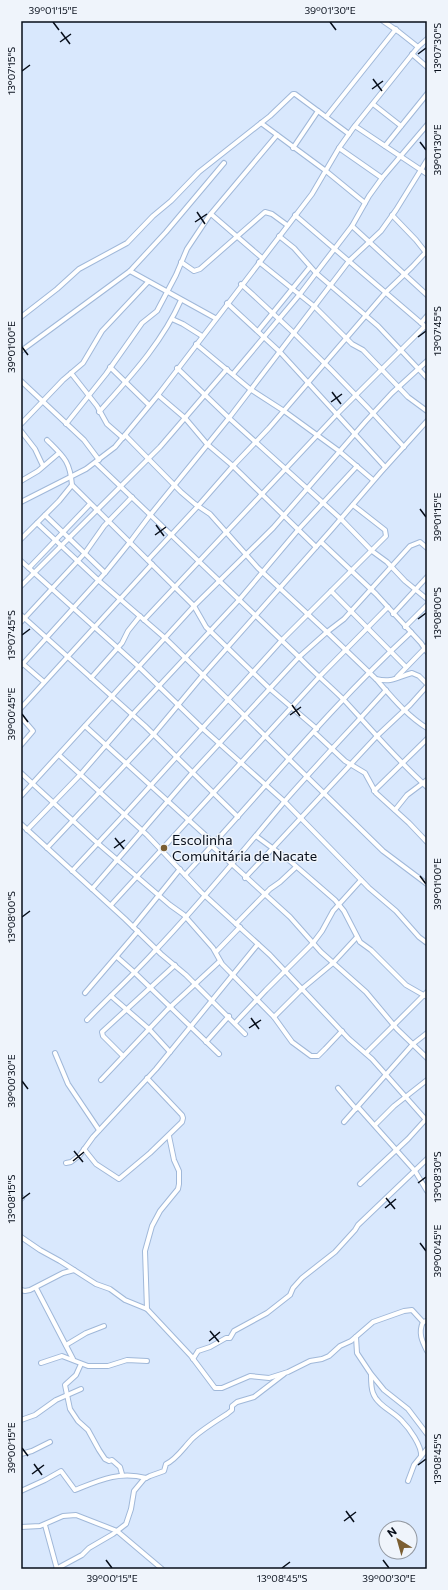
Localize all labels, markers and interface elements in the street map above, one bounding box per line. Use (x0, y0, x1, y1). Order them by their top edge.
text: 39°01'15"E (29, 4, 78, 16)
text: 39°01'30"E (304, 4, 356, 16)
text: 13°07'30"S (431, 23, 443, 73)
text: 13°07'15"S (5, 47, 17, 95)
text: 39°01'30"E (431, 124, 443, 176)
text: 13°07'45"S (431, 306, 443, 356)
text: 39°01'00"E (5, 321, 17, 373)
text: 39°01'15"E (431, 492, 443, 541)
text: 13°08'00"S (431, 587, 443, 639)
text: 13°07'45"S (5, 610, 17, 660)
text: 39°00'45"E (5, 687, 17, 740)
place label: Escolinha Comunitária de Nacate (172, 831, 317, 864)
marker: Escolinha Comunitária de Nacate (159, 843, 169, 853)
text: 39°01'00"E (431, 858, 443, 910)
text: 13°08'00"S (5, 891, 17, 943)
text: 39°00'30"E (5, 1054, 17, 1108)
text: 13°08'30"S (431, 1151, 443, 1203)
text: 13°08'15"S (5, 1174, 17, 1223)
text: 39°00'45"E (431, 1224, 443, 1277)
text: 39°00'15"E (5, 1422, 17, 1474)
text: 13°08'45"S (431, 1434, 443, 1484)
north arrow (378, 1520, 418, 1560)
text: N (384, 1524, 399, 1539)
text: 39°00'15"E (86, 1572, 138, 1584)
text: 13°08'45"S (257, 1572, 307, 1584)
text: 39°00'30"E (362, 1572, 416, 1584)

